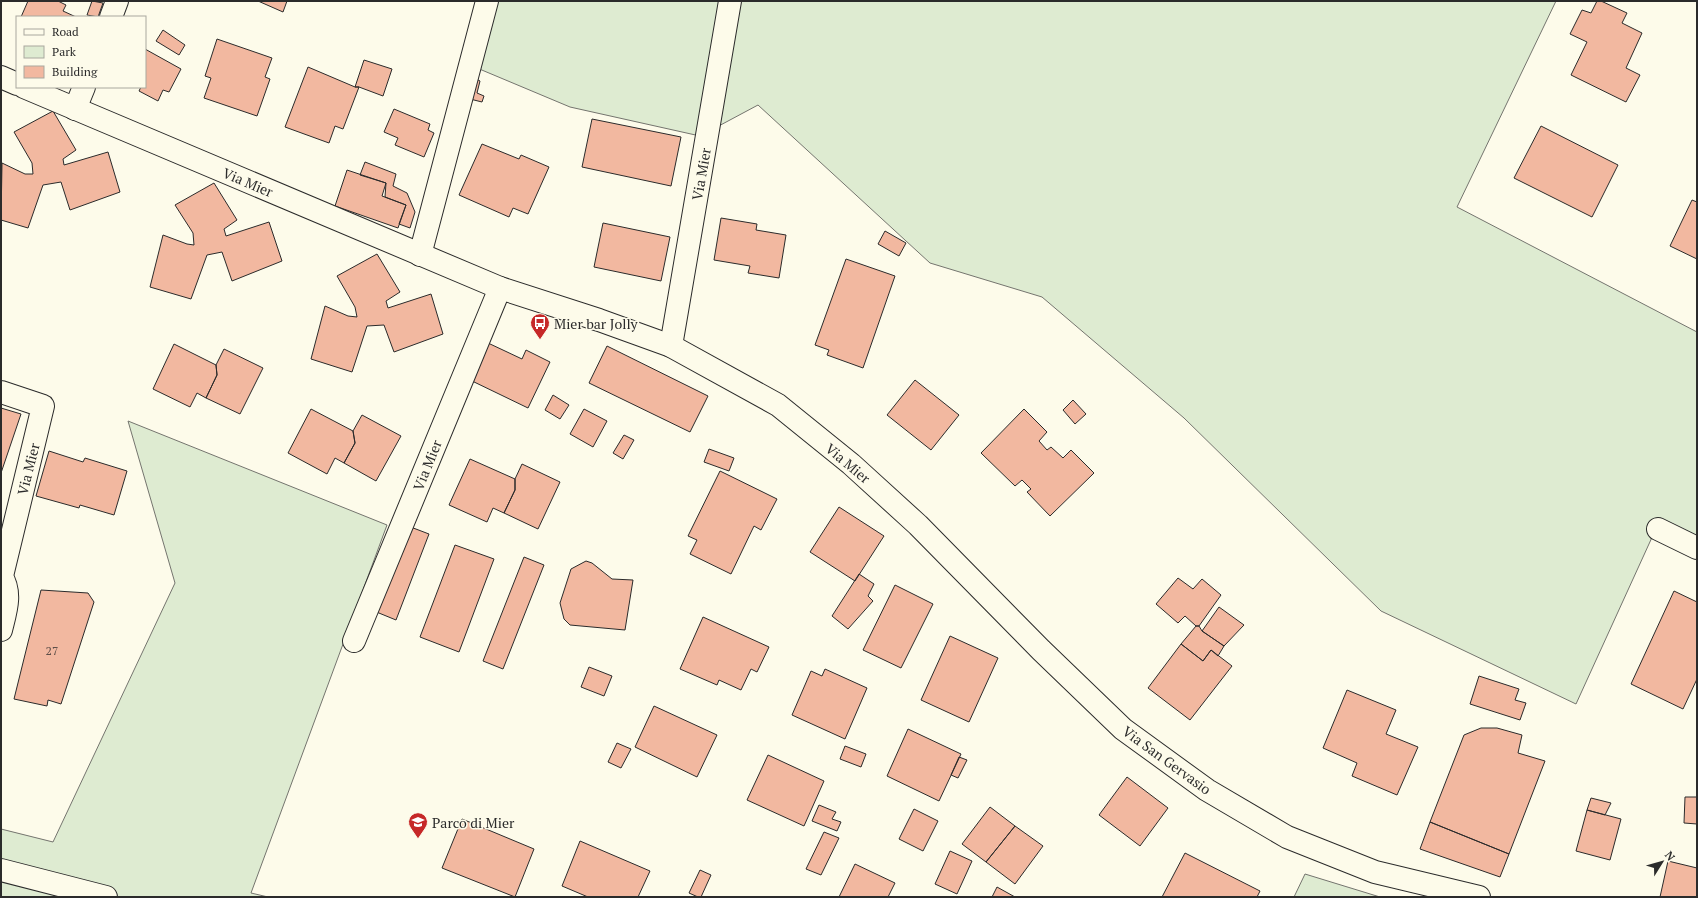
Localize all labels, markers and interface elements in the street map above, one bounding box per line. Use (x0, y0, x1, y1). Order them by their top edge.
legend (16, 16, 146, 88)
text: Road (52, 24, 79, 39)
text: Park (52, 44, 77, 59)
text: Building (52, 64, 98, 79)
street label: Via Mier (687, 146, 715, 202)
street label: Via Mier (220, 163, 277, 201)
bus stop icon: Mier bar Jolly (529, 312, 551, 340)
place label: Mier bar Jolly (554, 314, 639, 333)
street label: Via Mier (408, 436, 446, 493)
street label: Via Mier (822, 439, 875, 488)
street label: Via Mier (12, 440, 44, 497)
house number: 27 (46, 643, 58, 658)
street label: Via San Gervasio (1119, 721, 1215, 799)
school or university icon: Parco di Mier (407, 811, 429, 839)
place label: Parco di Mier (432, 813, 515, 832)
north arrow (1642, 842, 1682, 882)
text: N (1662, 848, 1678, 864)

